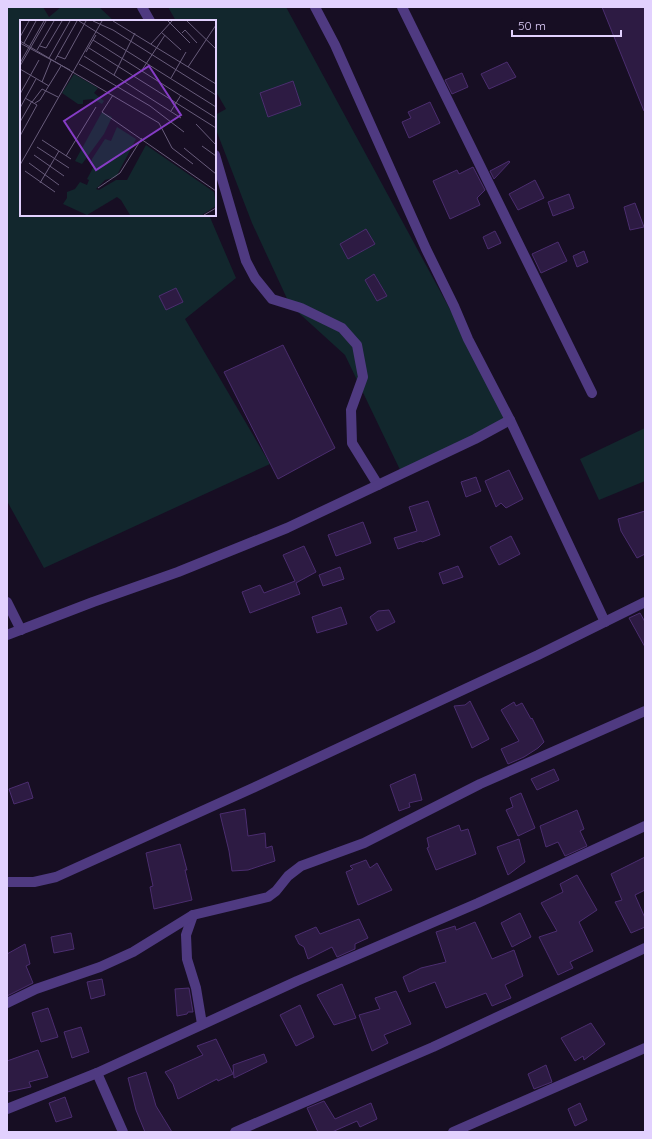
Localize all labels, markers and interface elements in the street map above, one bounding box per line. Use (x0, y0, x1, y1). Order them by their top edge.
scale bar (512, 12, 621, 38)
text: 50 m (518, 18, 546, 33)
inset map (20, 20, 216, 216)

